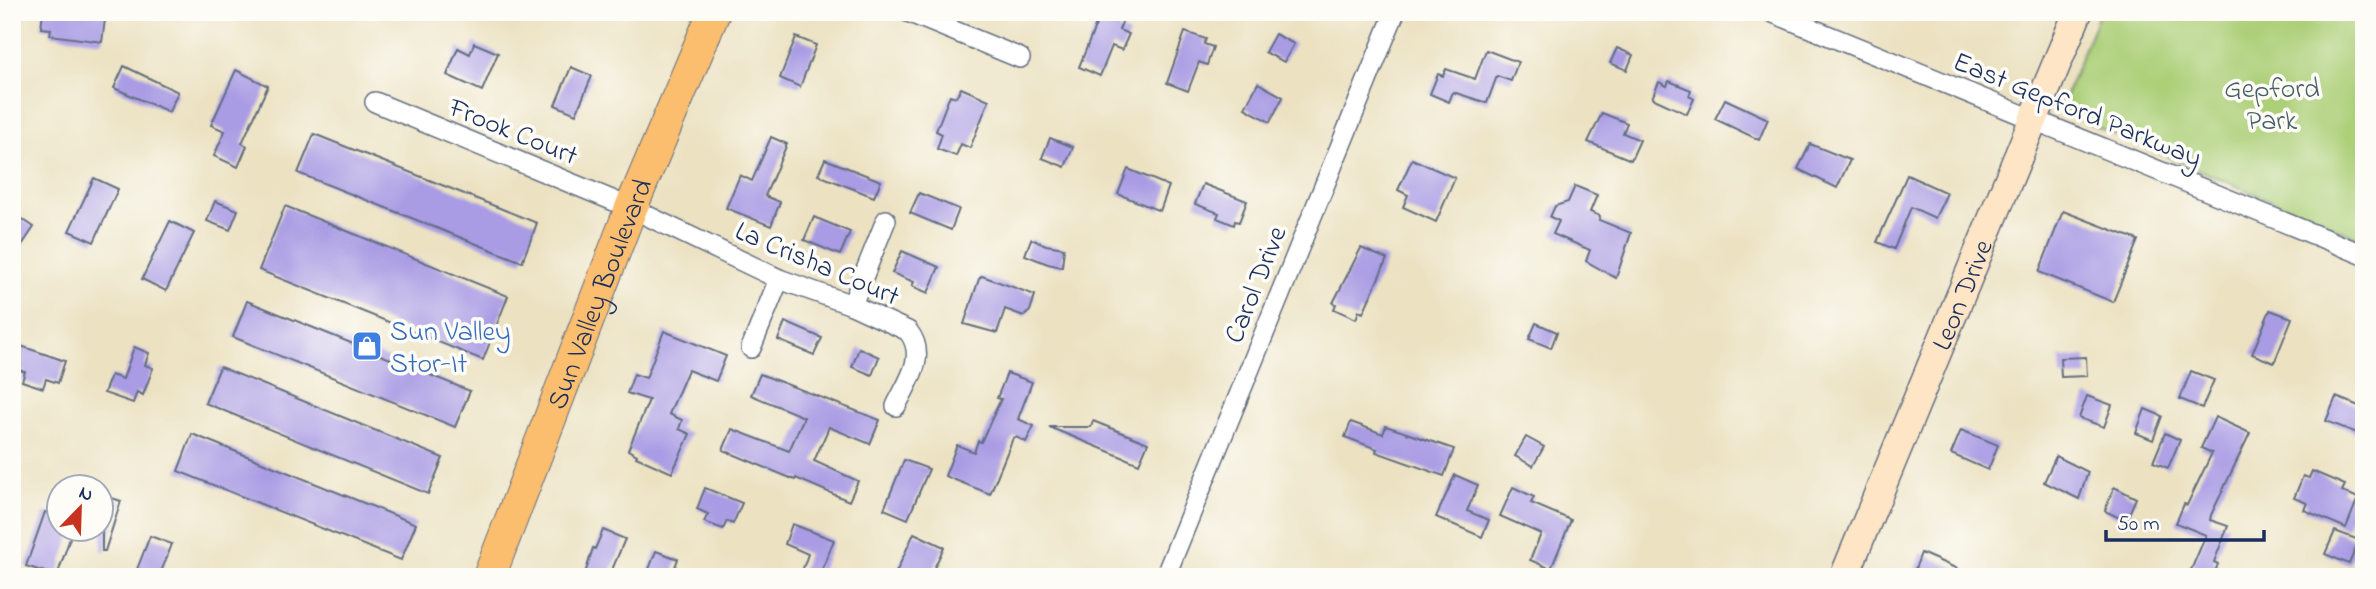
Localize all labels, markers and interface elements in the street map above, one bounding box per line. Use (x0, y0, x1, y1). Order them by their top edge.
street label: East Gepford Parkway (1946, 43, 2207, 180)
park label: Gepford Park (2224, 70, 2320, 143)
street label: Frook Court (441, 88, 583, 178)
street label: Sun Valley Boulevard (538, 173, 665, 416)
street label: La Crisha Court (728, 212, 905, 318)
street label: Carol Drive (1215, 220, 1299, 350)
street label: Leon Drive (1923, 233, 2006, 357)
place label: Sun Valley Stor-It (390, 313, 511, 386)
shop icon: Sun Valley Stor-It (350, 329, 384, 363)
north arrow (46, 474, 116, 544)
text: N (74, 480, 97, 510)
scale bar (2106, 498, 2264, 542)
text: 50 m (2117, 510, 2160, 540)

